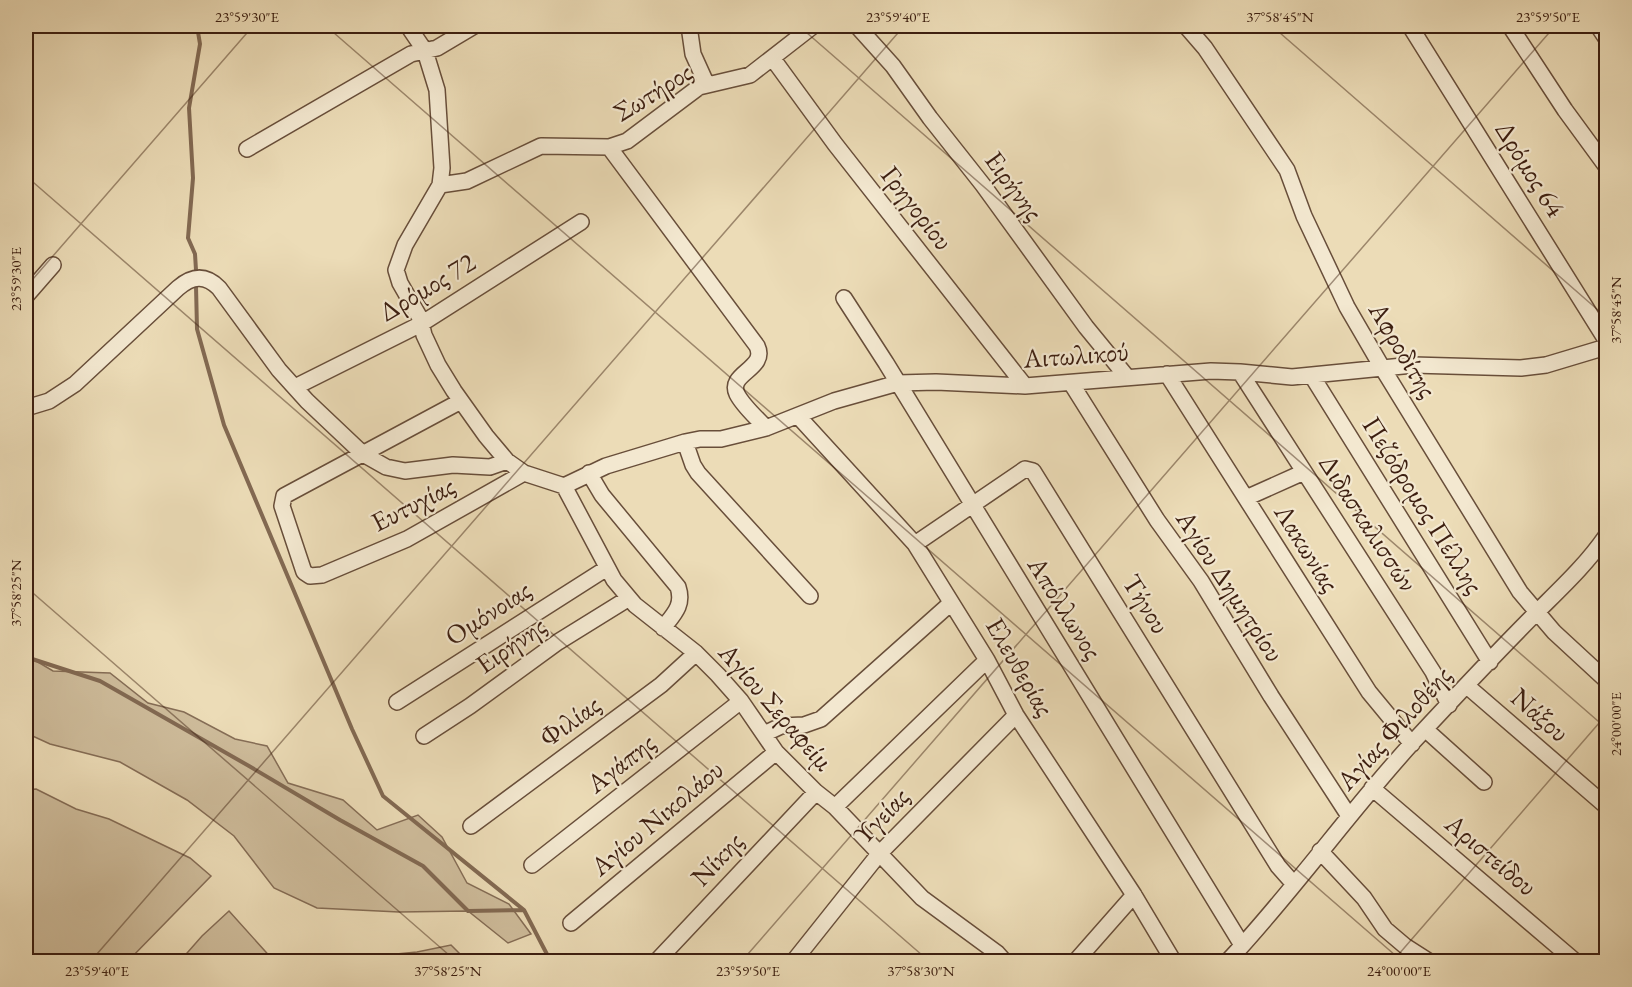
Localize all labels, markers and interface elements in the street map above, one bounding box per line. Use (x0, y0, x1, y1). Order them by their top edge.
text: 23°59'30"E (215, 7, 280, 26)
text: 23°59'40"E (866, 7, 931, 26)
text: 37°58'45"N (1246, 7, 1314, 26)
text: 23°59'50"E (1516, 7, 1581, 26)
street label: Σωτήρος (607, 54, 699, 129)
street label: Δρόμος 64 (1487, 114, 1574, 224)
street label: Ειρήνης (977, 144, 1052, 228)
street label: Γρηγορίου (873, 158, 961, 257)
street label: Δρόμος 72 (372, 244, 481, 329)
text: 23°59'30"E (6, 246, 25, 311)
text: 37°58'45"N (1606, 276, 1625, 344)
street label: Αφροδίτης (1361, 294, 1446, 404)
street label: Αιτωλικού (1021, 333, 1130, 376)
street label: Πεζόδρομος Πέλλης (1355, 409, 1492, 600)
street label: Διδασκαλισσών (1311, 447, 1426, 598)
street label: Ευτυχίας (365, 468, 461, 539)
street label: Λακωνίας (1266, 496, 1348, 598)
street label: Αγίου Δημητρίου (1168, 502, 1292, 668)
street label: Απόλλωνος (1020, 549, 1111, 666)
text: 37°58'25"N (6, 559, 25, 627)
street label: Τήνου (1115, 567, 1178, 640)
street label: Ομόνοιας (438, 572, 537, 653)
street label: Ειρήνης (469, 608, 553, 681)
street label: Ελευθερίας (978, 611, 1063, 723)
street label: Αγίου Σεραφείμ (711, 635, 842, 778)
street label: Αγίας Φιλοθέης (1328, 658, 1459, 798)
street label: Νάξου (1504, 680, 1577, 750)
street label: Φιλίας (532, 687, 607, 754)
text: 24°00'00"E (1606, 691, 1625, 756)
street label: Αγάπης (578, 725, 662, 801)
street label: Αγίου Νικολάου (582, 752, 730, 884)
street label: Υγείας (845, 779, 917, 852)
street label: Αριστείδου (1437, 805, 1545, 903)
street label: Νίκης (683, 824, 751, 893)
text: 23°59'40"E (65, 961, 130, 980)
text: 37°58'25"N (414, 961, 482, 980)
text: 23°59'50"E (716, 961, 781, 980)
text: 37°58'30"N (887, 961, 955, 980)
text: 24°00'00"E (1367, 961, 1432, 980)

